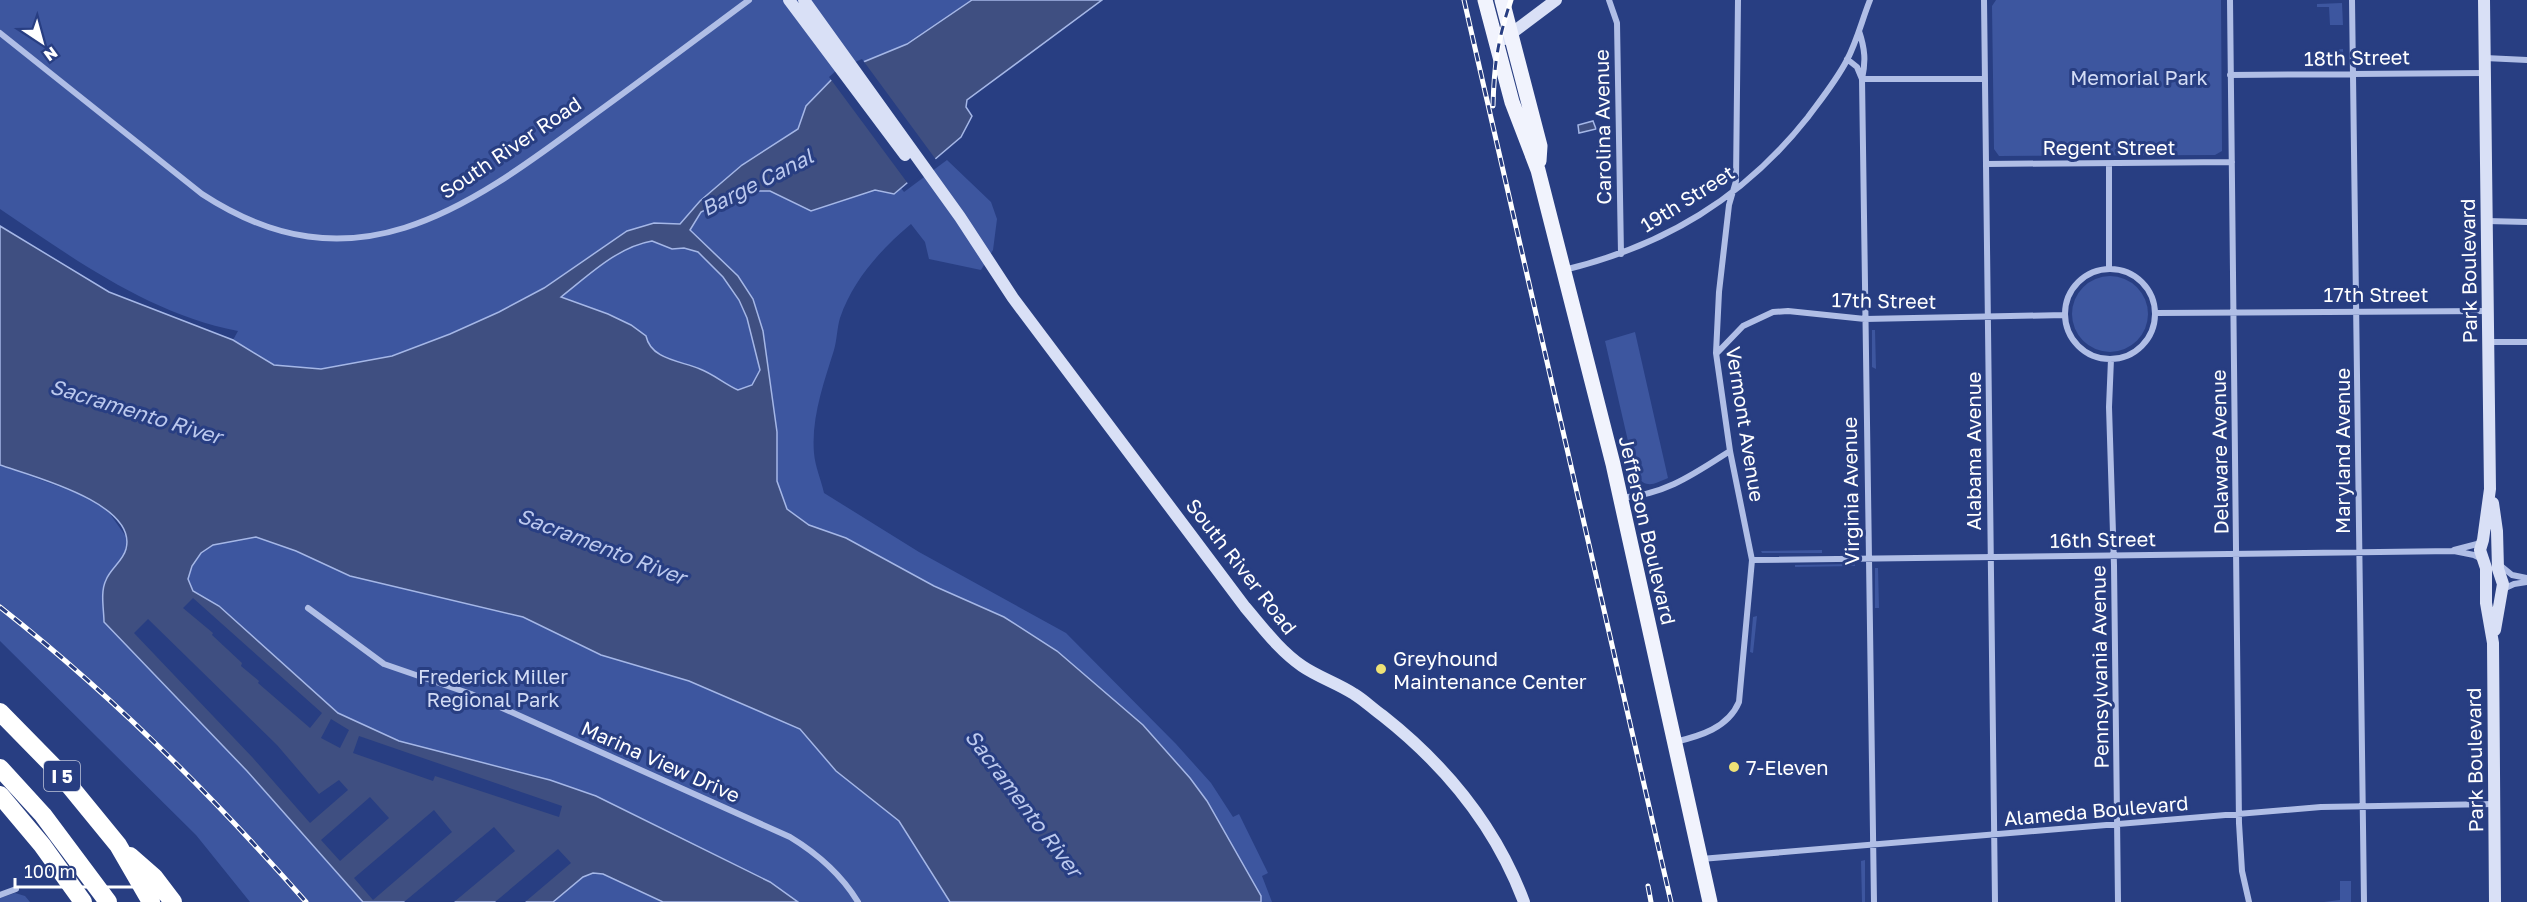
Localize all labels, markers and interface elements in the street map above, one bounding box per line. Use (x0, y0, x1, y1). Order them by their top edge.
north arrow (12, 12, 72, 72)
text: N (40, 42, 62, 66)
street label: 18th Street (2304, 44, 2410, 70)
street label: Carolina Avenue (1589, 49, 1615, 205)
park label: Memorial Park (2070, 65, 2208, 89)
street label: South River Road (435, 91, 585, 203)
street label: Regent Street (2042, 135, 2176, 159)
water label: Barge Canal (697, 142, 818, 221)
street label: 19th Street (1636, 160, 1738, 236)
street label: Park Boulevard (2455, 198, 2481, 344)
street label: 17th Street (2324, 282, 2428, 306)
street label: 17th Street (1831, 287, 1937, 313)
street label: Vermont Avenue (1722, 345, 1770, 503)
street label: Maryland Avenue (2330, 368, 2354, 534)
street label: Delaware Avenue (2206, 369, 2232, 535)
street label: Alabama Avenue (1961, 372, 1985, 530)
water label: Sacramento River (47, 373, 228, 450)
street label: Virginia Avenue (1837, 417, 1863, 565)
street label: Jefferson Boulevard (1615, 433, 1681, 627)
street label: South River Road (1182, 493, 1302, 639)
water label: Sacramento River (514, 502, 692, 591)
street label: 16th Street (2050, 526, 2156, 552)
street label: Pennsylvania Avenue (2085, 565, 2113, 769)
place label: Greyhound Maintenance Center (1393, 646, 1587, 693)
marker: Greyhound Maintenance Center (1374, 662, 1388, 676)
park label: Frederick Miller Regional Park (418, 664, 568, 711)
street label: Park Boulevard (2461, 687, 2487, 833)
street label: Marina View Drive (578, 715, 744, 807)
water label: Sacramento River (960, 724, 1090, 884)
place label: 7-Eleven (1746, 755, 1829, 779)
marker: 7-Eleven (1727, 760, 1741, 774)
road number: I 5 (44, 761, 80, 791)
street label: Alameda Boulevard (2003, 790, 2189, 830)
scale bar (15, 851, 158, 889)
text: 100 m (24, 860, 75, 882)

